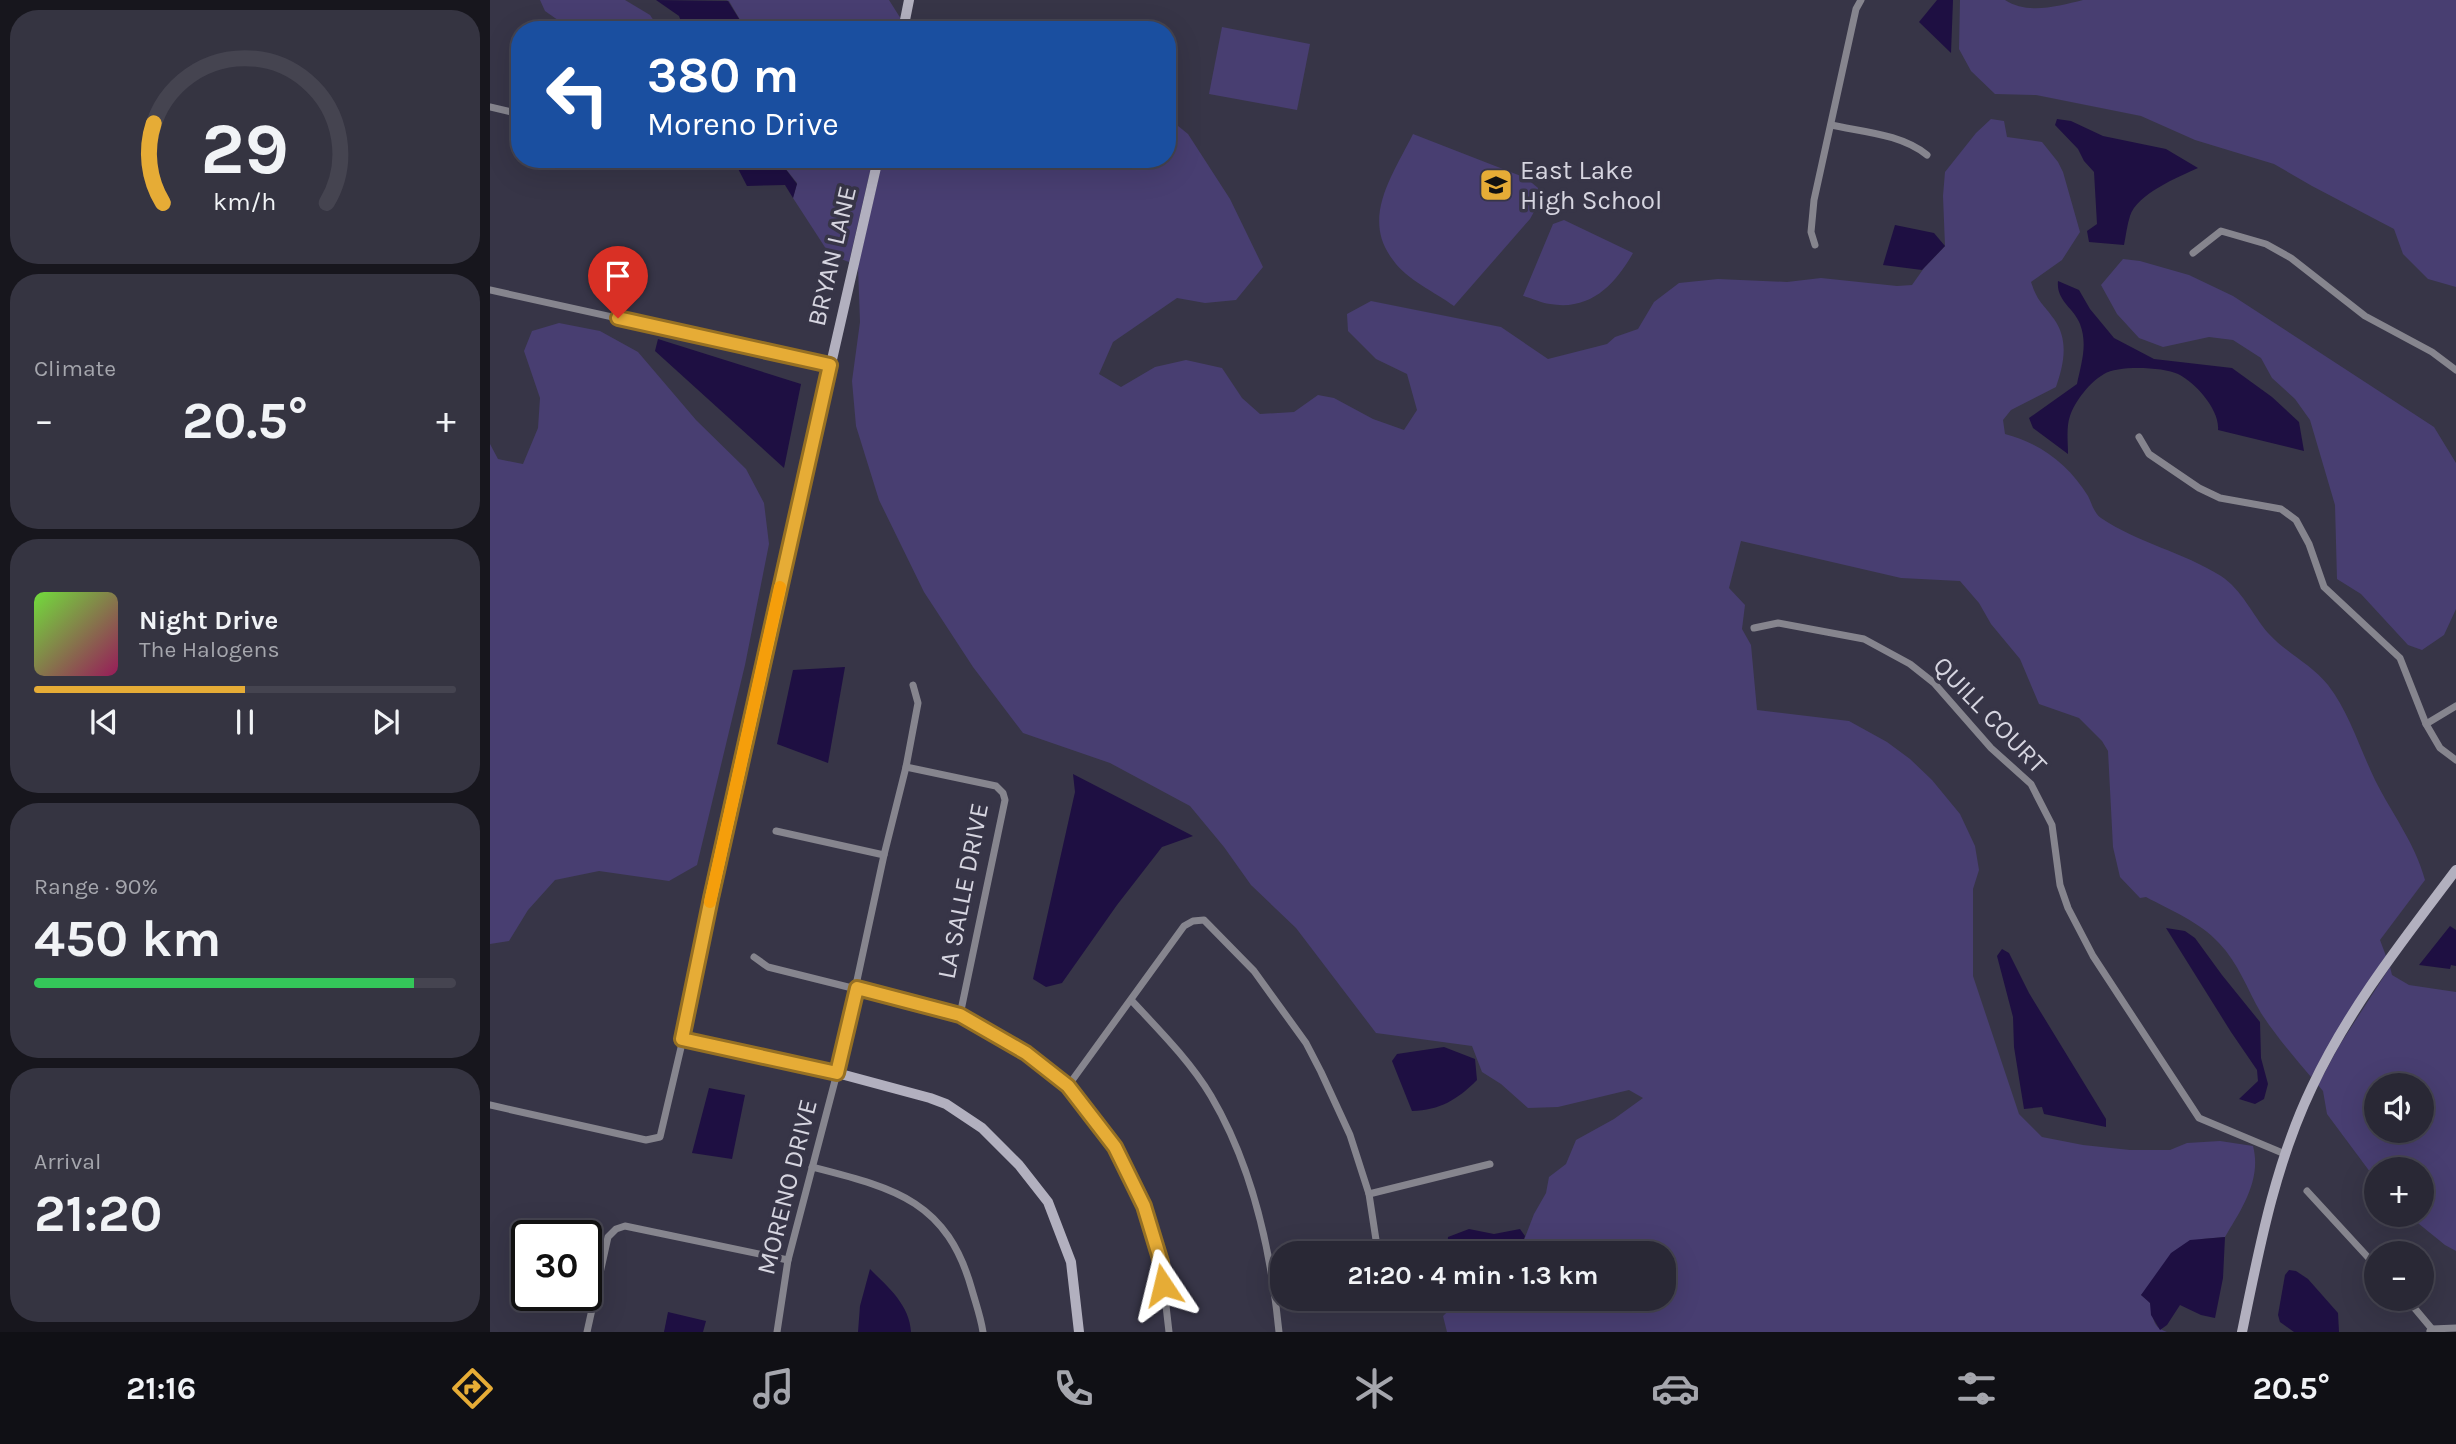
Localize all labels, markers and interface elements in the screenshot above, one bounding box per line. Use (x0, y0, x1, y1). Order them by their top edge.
text: 380 m (647, 47, 799, 104)
icon: left (532, 49, 623, 140)
text: Moreno Drive (647, 106, 839, 143)
text: 29 (201, 107, 289, 192)
place label: East Lake High School (1520, 155, 1662, 216)
school or university icon: East Lake High School (1477, 166, 1515, 204)
street label: BRYAN LANE (801, 183, 863, 329)
text: km/h (213, 187, 277, 216)
pin (588, 246, 648, 318)
icon: arrive (599, 257, 637, 295)
text: Climate (34, 355, 116, 382)
text: 20.5° (182, 390, 308, 451)
text: − (34, 398, 54, 443)
text: + (436, 398, 456, 443)
text: Night Drive (139, 605, 278, 636)
text: The Halogens (139, 636, 279, 663)
street label: QUILL COURT (1927, 650, 2053, 780)
icon: previous (85, 703, 123, 741)
icon: pause (226, 703, 264, 741)
icon: next (367, 703, 405, 741)
street label: LA SALLE DRIVE (931, 800, 995, 982)
text: Range · 90% (34, 873, 158, 900)
text: 450 km (34, 908, 221, 969)
map controls (2364, 1073, 2434, 1311)
button: sound (2364, 1073, 2434, 1143)
street label: MORENO DRIVE (750, 1096, 824, 1278)
text: Arrival (34, 1148, 101, 1175)
button: + (2364, 1157, 2434, 1227)
text: 21:20 (34, 1183, 162, 1244)
speed limit sign: 30 (511, 1220, 602, 1311)
button: − (2364, 1241, 2434, 1311)
position arrow (1126, 1248, 1200, 1322)
text: 21:20 · 4 min · 1.3 km (1348, 1260, 1598, 1291)
icon: directions (448, 1364, 497, 1413)
icon: music (749, 1364, 798, 1413)
icon: phone (1049, 1364, 1098, 1413)
icon: climate (1350, 1364, 1399, 1413)
icon: car (1651, 1364, 1700, 1413)
icon: filters (1952, 1364, 2001, 1413)
text: 21:16 (126, 1370, 196, 1407)
text: 20.5° (2252, 1370, 2330, 1407)

